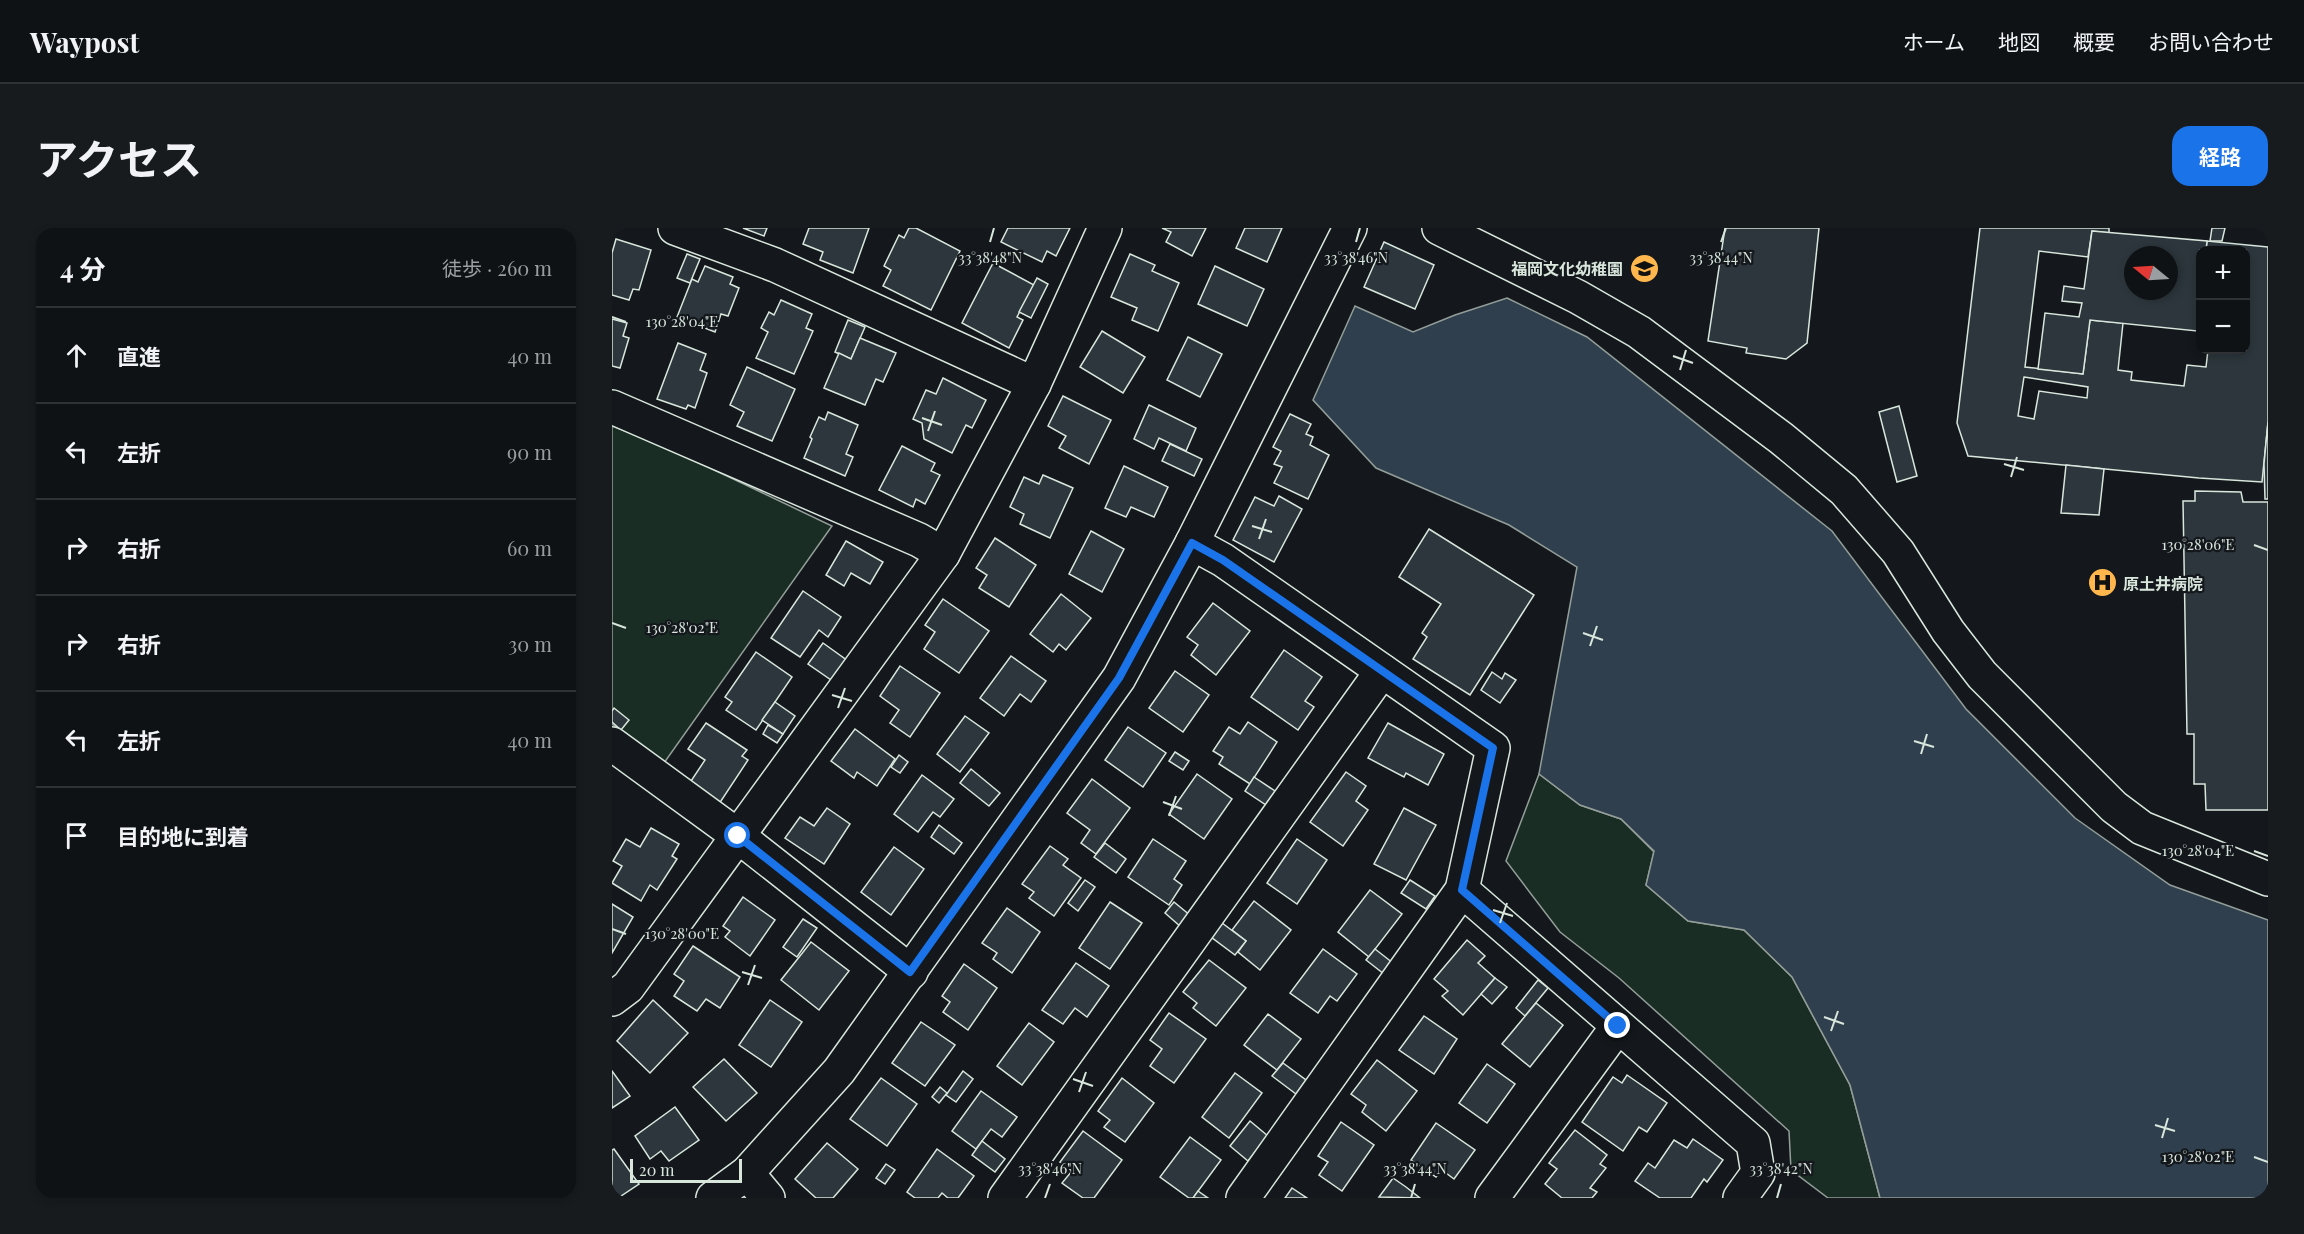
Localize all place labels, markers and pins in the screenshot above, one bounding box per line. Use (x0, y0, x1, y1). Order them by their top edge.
school or university icon: 福岡文化幼稚園 (1628, 252, 1660, 284)
place label: 福岡文化幼稚園 (1511, 258, 1623, 279)
hospital icon: 原土井病院 (2086, 567, 2118, 599)
place label: 原土井病院 (2123, 573, 2203, 594)

